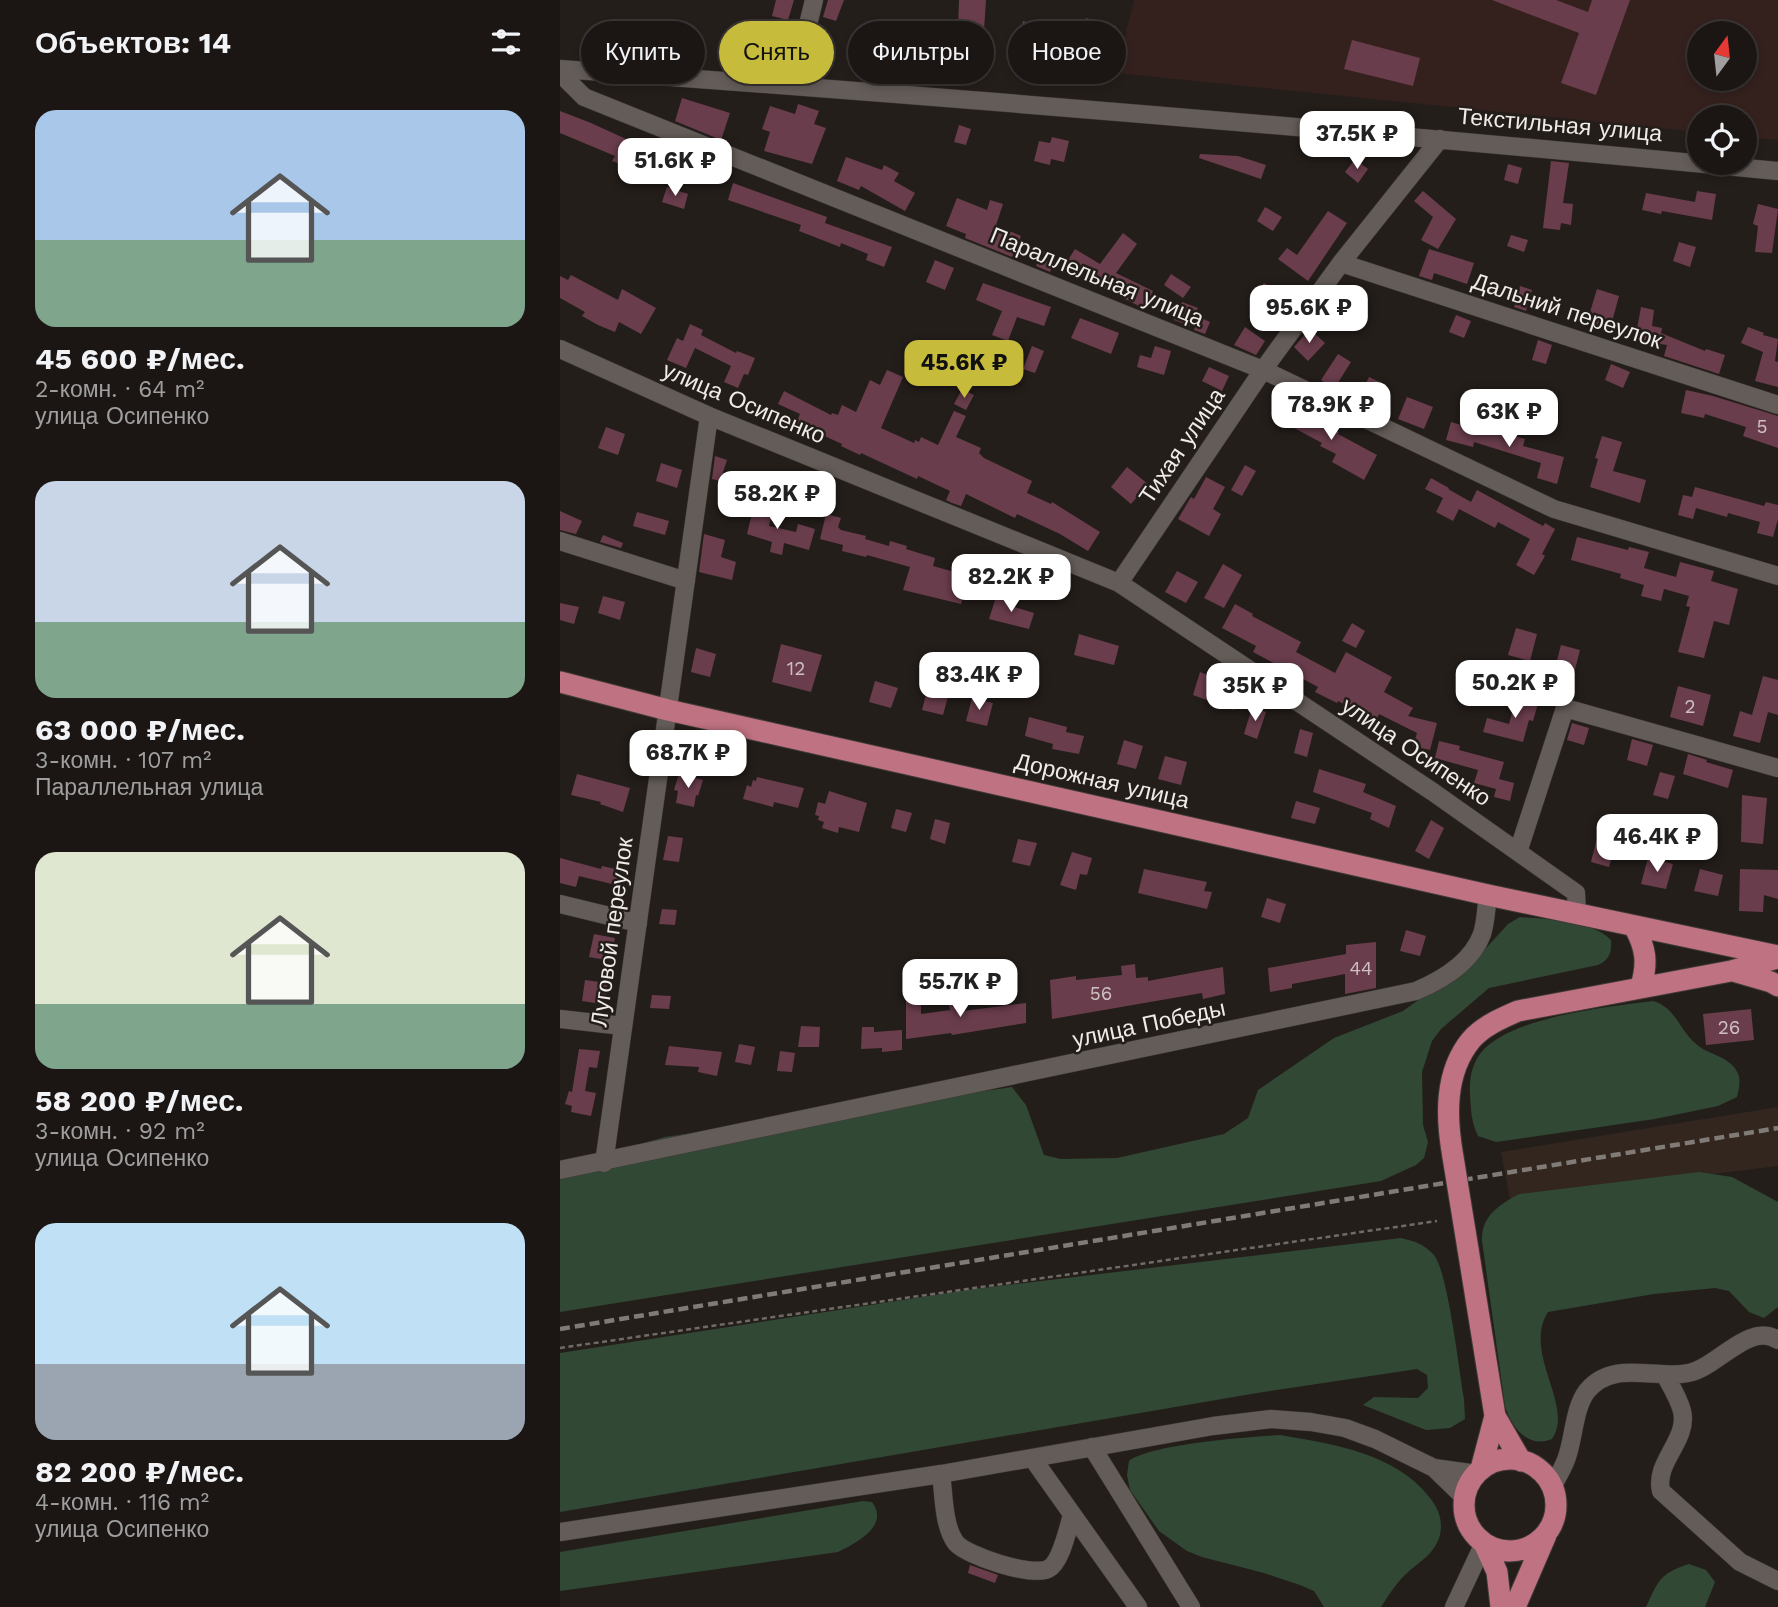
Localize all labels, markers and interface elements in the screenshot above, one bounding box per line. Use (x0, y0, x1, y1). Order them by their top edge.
chip: Купить (581, 21, 705, 84)
chip: Снять (719, 21, 834, 84)
chip: Фильтры (848, 21, 994, 84)
chip: Новое (1008, 21, 1126, 84)
north arrow (1687, 21, 1757, 91)
map controls (1687, 21, 1757, 175)
icon: filters (487, 23, 525, 61)
text: Объектов: 14 (35, 25, 231, 60)
street label: Текстильная улица (1457, 103, 1664, 147)
button: locate (1687, 105, 1757, 175)
pin: 37.5K ₽ (1292, 111, 1422, 171)
text: 37.5K ₽ (1316, 120, 1398, 147)
pin: 51.6K ₽ (610, 138, 740, 198)
text: 51.6K ₽ (634, 147, 716, 174)
icon: home (217, 155, 343, 281)
street label: Параллельная улица (986, 222, 1208, 332)
street label: Дальний переулок (1469, 268, 1666, 355)
pin: 95.6K ₽ (1244, 286, 1374, 345)
text: 95.6K ₽ (1266, 294, 1352, 321)
pin: 45.6K ₽ (899, 340, 1029, 400)
text: 45 600 ₽/мес. (35, 341, 245, 376)
text: 45.6K ₽ (920, 349, 1008, 376)
street label: улица Осипенко (658, 357, 830, 449)
text: 2-комн. · 64 m² (35, 376, 205, 403)
pin: 78.9K ₽ (1266, 382, 1396, 442)
street label: Тихая улица (1133, 383, 1231, 509)
pin: 63K ₽ (1460, 390, 1558, 449)
text: 78.9K ₽ (1287, 391, 1375, 418)
text: 63K ₽ (1476, 398, 1542, 425)
text: улица Осипенко (35, 403, 209, 430)
house number: 5 (1756, 415, 1768, 438)
pin: 58.2K ₽ (712, 472, 842, 531)
text: 58.2K ₽ (734, 480, 820, 507)
icon: home (217, 526, 343, 652)
pin: 82.2K ₽ (946, 554, 1076, 614)
text: 82.2K ₽ (968, 563, 1054, 590)
pin: 83.4K ₽ (914, 652, 1044, 712)
house number: 12 (787, 657, 805, 680)
pin: 50.2K ₽ (1450, 660, 1580, 720)
text: 83.4K ₽ (935, 661, 1023, 688)
pin: 35K ₽ (1206, 664, 1304, 723)
text: 50.2K ₽ (1472, 669, 1558, 696)
text: 35K ₽ (1222, 672, 1288, 699)
street label: улица Осипенко (1336, 692, 1496, 812)
house number: 2 (1684, 695, 1696, 718)
text: 63 000 ₽/мес. (35, 712, 245, 747)
pin: 68.7K ₽ (623, 730, 753, 790)
text: 68.7K ₽ (646, 739, 730, 766)
text: 3-комн. · 107 m² (35, 747, 212, 774)
street label: Дорожная улица (1012, 748, 1192, 814)
text: Параллельная улица (35, 774, 263, 801)
pin: 46.4K ₽ (1592, 814, 1722, 874)
text: 46.4K ₽ (1613, 823, 1701, 850)
street label: Луговой переулок (585, 835, 639, 1028)
icon: home (217, 897, 343, 1023)
house number: 44 (1349, 957, 1373, 980)
pin: 55.7K ₽ (895, 960, 1025, 1019)
text: 55.7K ₽ (918, 968, 1002, 995)
house number: 56 (1090, 982, 1112, 1005)
street label: улица Победы (1070, 995, 1228, 1053)
house number: 26 (1718, 1016, 1740, 1039)
text: 58 200 ₽/мес. (35, 1083, 244, 1118)
text: 3-комн. · 92 m² (35, 1118, 205, 1145)
text: улица Осипенко (35, 1145, 209, 1172)
icon: home (217, 1268, 343, 1394)
text: 82 200 ₽/мес. (35, 1454, 244, 1489)
text: 4-комн. · 116 m² (35, 1489, 209, 1516)
text: улица Осипенко (35, 1516, 209, 1543)

